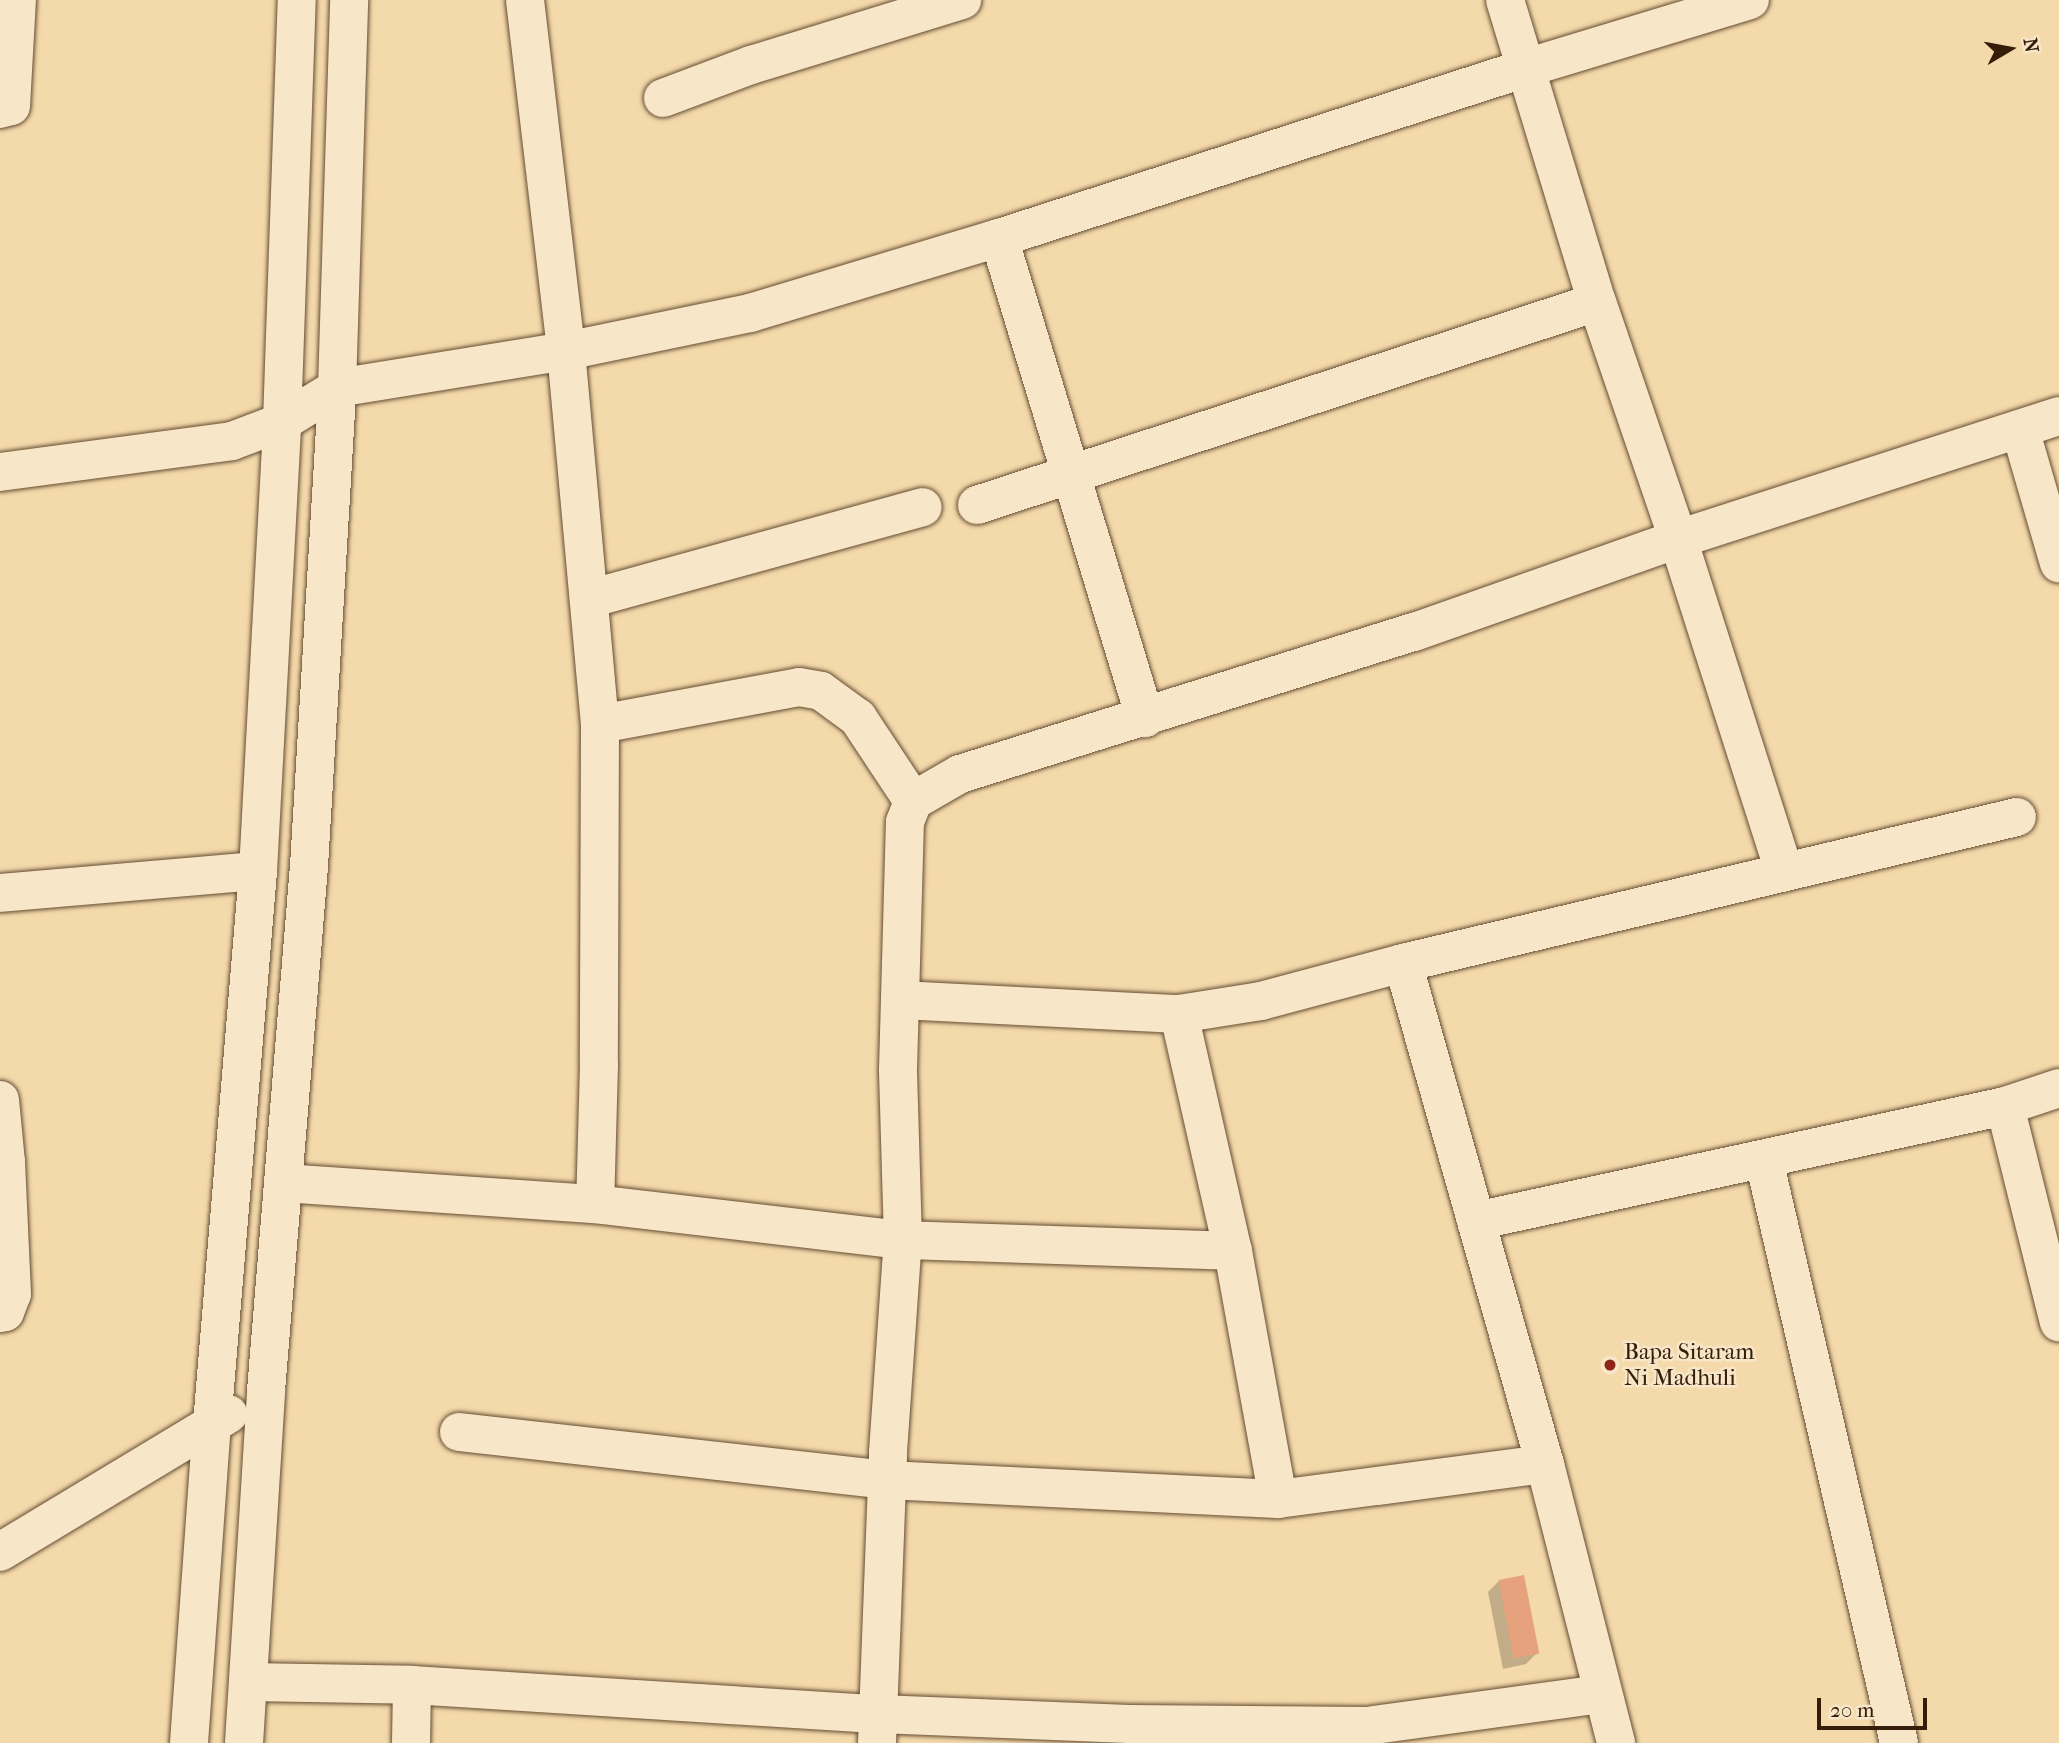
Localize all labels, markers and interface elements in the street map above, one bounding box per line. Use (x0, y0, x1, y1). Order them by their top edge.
north arrow (1975, 14, 2045, 84)
text: N (2019, 36, 2043, 54)
place label: Bapa Sitaram Ni Madhuli (1624, 1338, 1754, 1392)
marker: Bapa Sitaram Ni Madhuli (1602, 1357, 1618, 1373)
scale bar (1821, 1684, 1931, 1728)
text: 20 m (1830, 1698, 1874, 1722)

